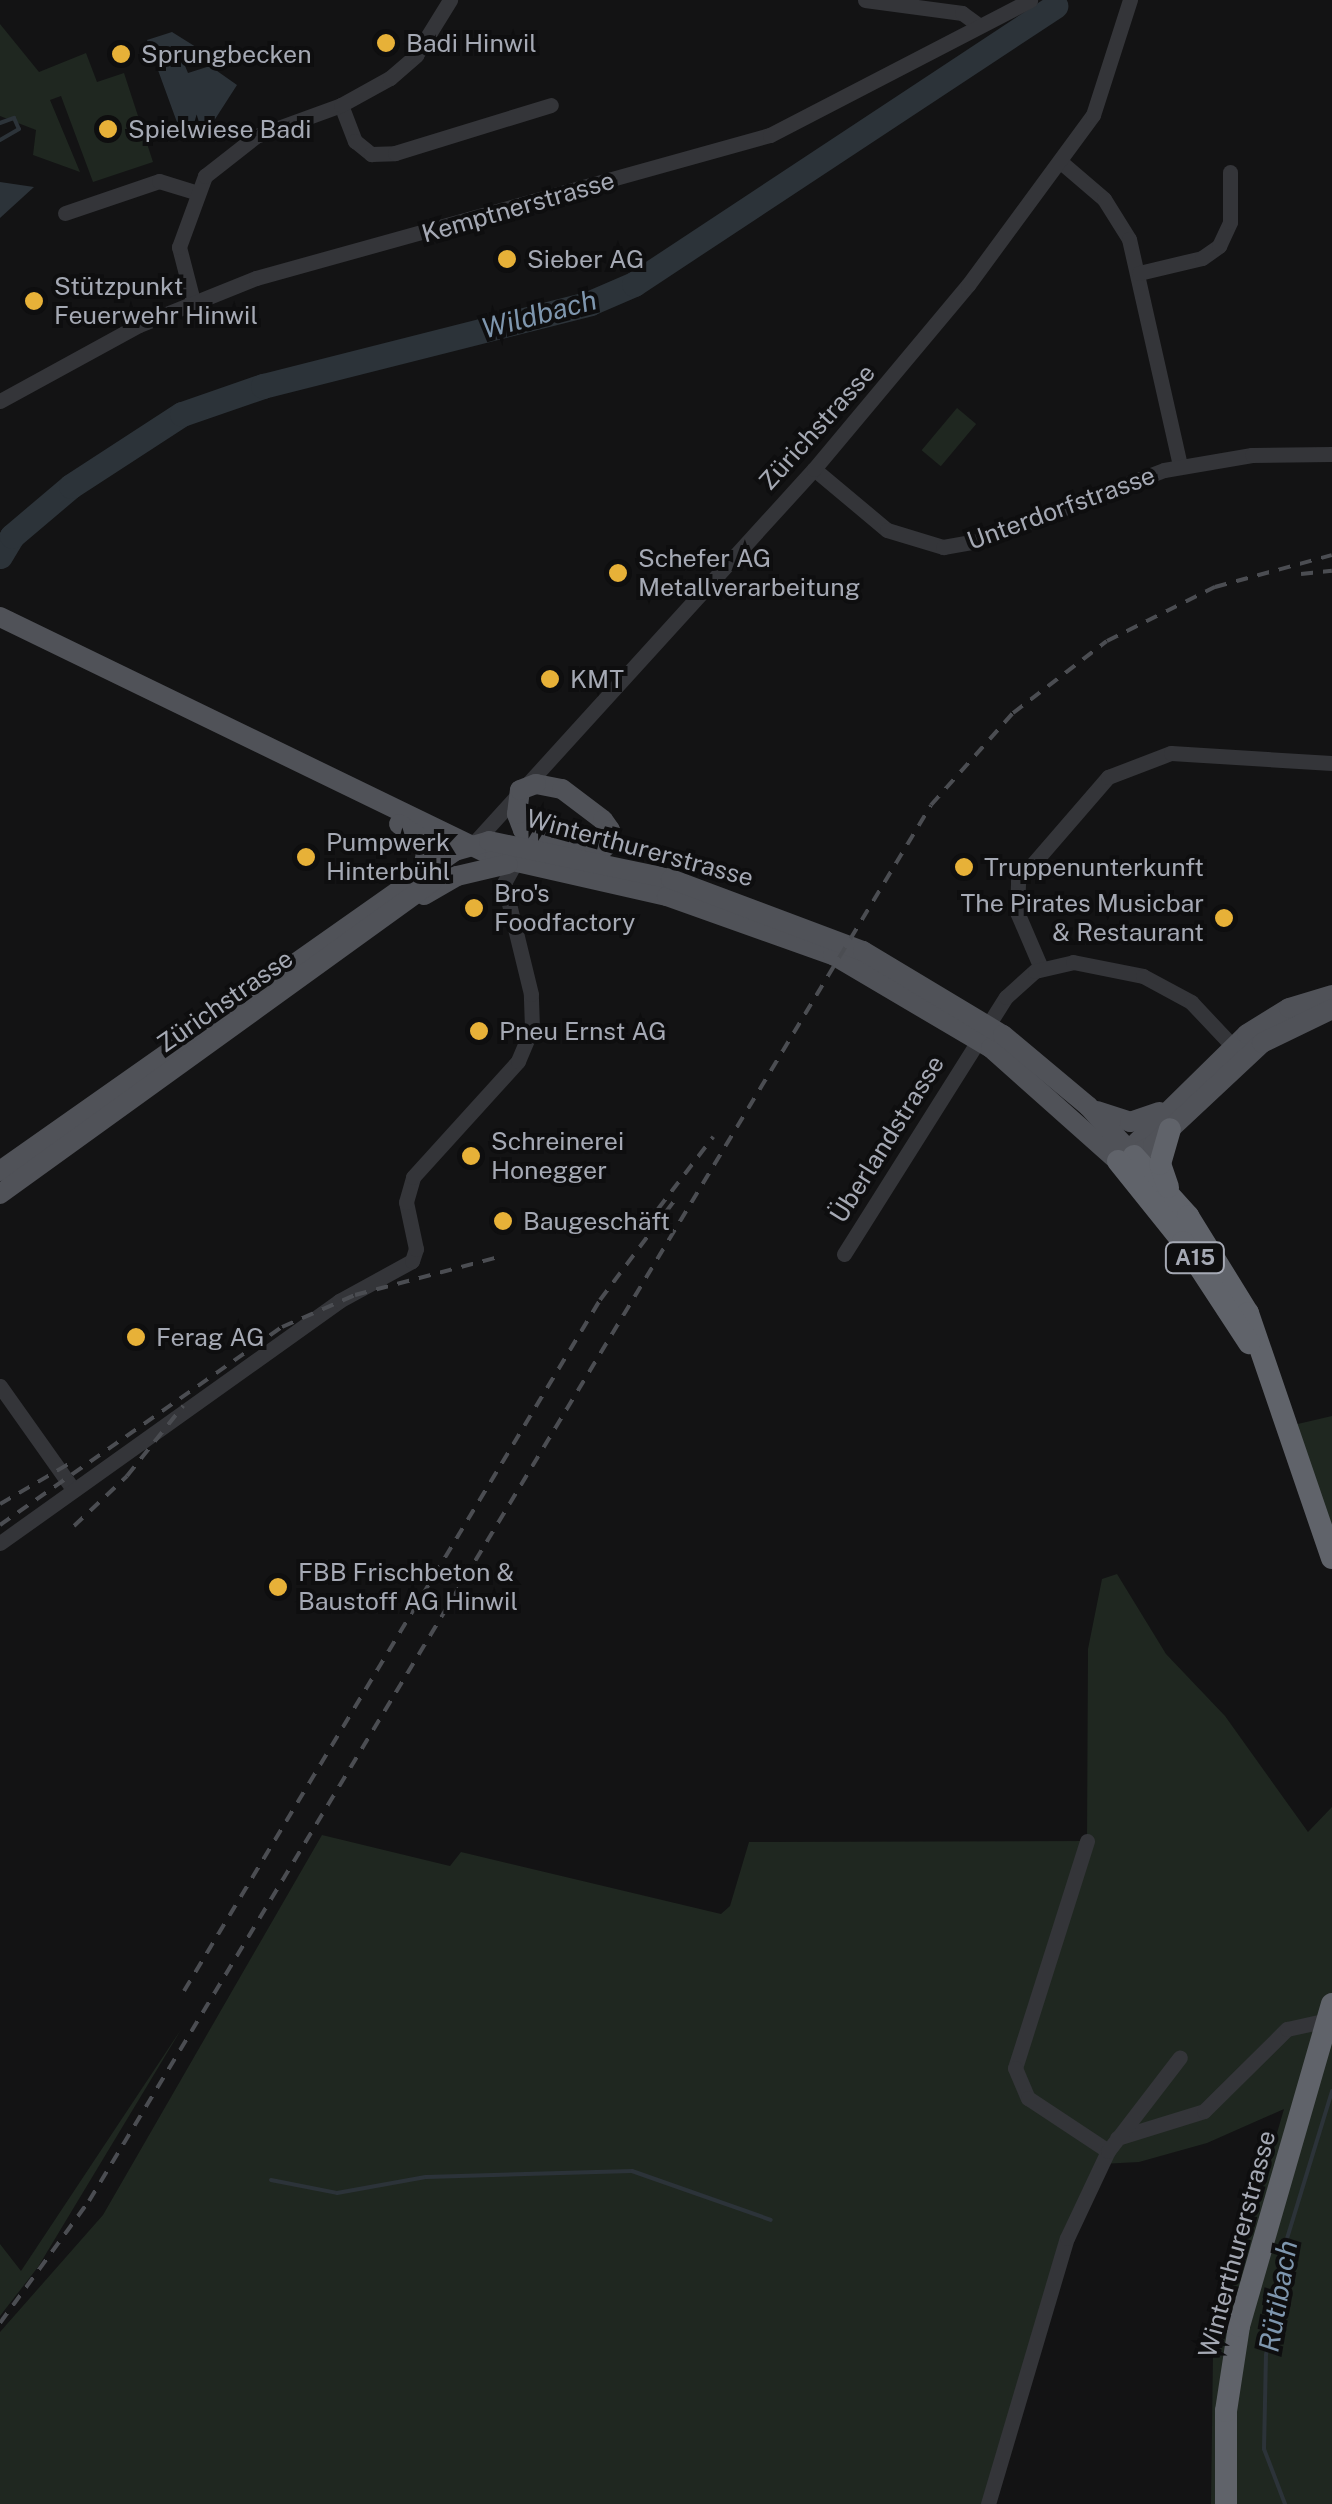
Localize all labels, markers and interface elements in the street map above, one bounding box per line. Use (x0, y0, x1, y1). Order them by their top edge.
place label: Badi Hinwil (406, 28, 537, 58)
marker: Badi Hinwil (375, 32, 397, 54)
place label: Sprungbecken (141, 39, 312, 69)
marker: Sprungbecken (110, 43, 132, 65)
place label: Spielwiese Badi (128, 114, 312, 144)
marker: Spielwiese Badi (97, 118, 119, 140)
street label: Kemptnerstrasse (418, 165, 618, 249)
place label: Sieber AG (527, 244, 644, 274)
marker: Sieber AG (496, 248, 518, 270)
place label: Stützpunkt Feuerwehr Hinwil (54, 272, 258, 331)
water label: Wildbach (478, 283, 600, 345)
marker: Stützpunkt Feuerwehr Hinwil (23, 290, 45, 312)
street label: Zürichstrasse (753, 358, 881, 496)
street label: Unterdorfstrasse (963, 460, 1159, 556)
place label: Schefer AG Metallverarbeitung (638, 544, 860, 603)
marker: Schefer AG Metallverarbeitung (607, 562, 629, 584)
place label: KMT (570, 664, 624, 694)
marker: KMT (539, 668, 561, 690)
street label: Winterthurerstrasse (523, 803, 757, 893)
place label: Pumpwerk Hinterbühl (326, 828, 450, 887)
marker: Pumpwerk Hinterbühl (295, 846, 317, 868)
place label: Truppenunterkunft (984, 852, 1204, 882)
marker: Truppenunterkunft (953, 856, 975, 878)
place label: Bro's Foodfactory (494, 879, 635, 938)
place label: The Pirates Musicbar & Restaurant (960, 889, 1204, 948)
marker: Bro's Foodfactory (463, 897, 485, 919)
marker: The Pirates Musicbar & Restaurant (1213, 907, 1235, 929)
street label: Zürichstrasse (151, 943, 299, 1059)
place label: Pneu Ernst AG (499, 1016, 667, 1046)
marker: Pneu Ernst AG (468, 1020, 490, 1042)
street label: Überlandstrasse (824, 1050, 950, 1228)
place label: Schreinerei Honegger (491, 1127, 624, 1186)
marker: Schreinerei Honegger (460, 1145, 482, 1167)
place label: Baugeschäft (523, 1206, 670, 1236)
marker: Baugeschäft (492, 1210, 514, 1232)
road number: A15 (1162, 1241, 1228, 1275)
place label: Ferag AG (156, 1322, 265, 1352)
marker: Ferag AG (125, 1326, 147, 1348)
place label: FBB Frischbeton & Baustoff AG Hinwil (298, 1558, 518, 1617)
marker: FBB Frischbeton & Baustoff AG Hinwil (267, 1576, 289, 1598)
street label: Winterthurerstrasse (1192, 2127, 1282, 2361)
water label: Rütibach (1252, 2238, 1304, 2354)

